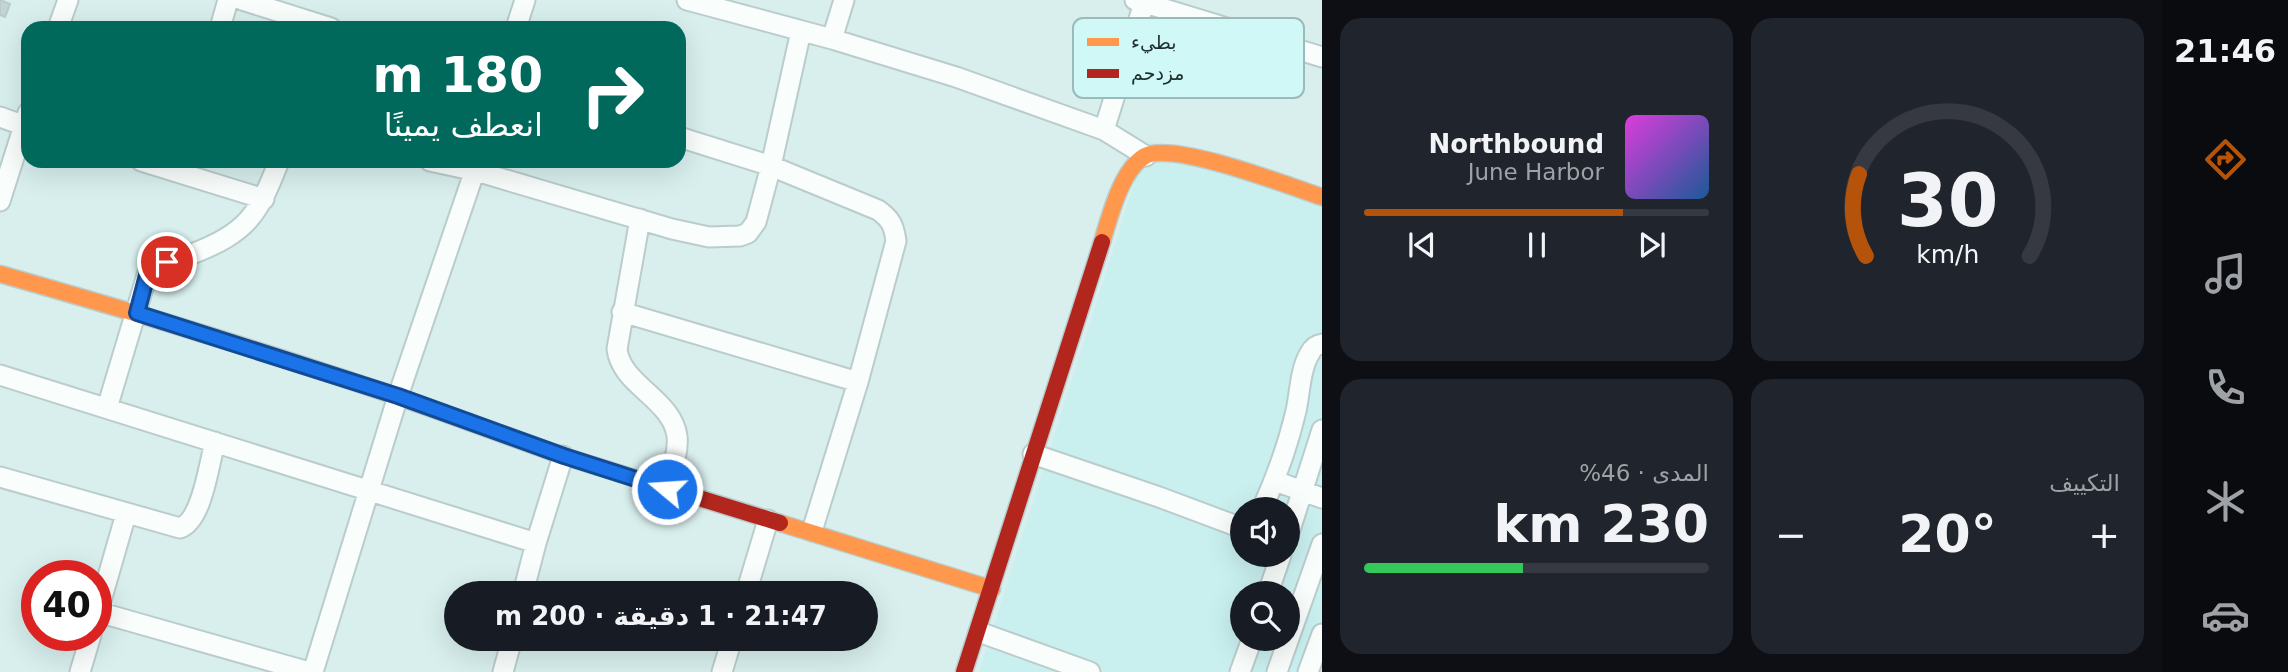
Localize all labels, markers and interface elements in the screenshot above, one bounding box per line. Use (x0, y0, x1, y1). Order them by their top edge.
legend (1073, 18, 1304, 98)
text: بطيء (1131, 31, 1177, 54)
text: 21:46 (2174, 32, 2276, 70)
text: 180 m (373, 47, 543, 104)
icon: right (567, 49, 658, 140)
text: مزدحم (1131, 62, 1185, 85)
text: انعطف يمينًا (384, 106, 543, 144)
text: Northbound (1429, 129, 1604, 159)
icon: directions (2201, 135, 2250, 184)
text: 30 (1897, 158, 1998, 243)
text: June Harbor (1468, 159, 1604, 185)
icon: previous (1403, 226, 1441, 264)
icon: pause (1518, 226, 1556, 264)
icon: next (1633, 226, 1671, 264)
pin (137, 232, 197, 292)
text: km/h (1916, 240, 1979, 269)
icon: arrive (148, 243, 186, 281)
icon: music (2201, 249, 2250, 298)
icon: phone (2201, 363, 2250, 412)
position arrow (630, 452, 704, 526)
text: المدى · 46% (1579, 460, 1709, 486)
text: التكييف (2049, 470, 2120, 496)
icon: climate (2201, 477, 2250, 526)
text: 230 km (1494, 494, 1709, 554)
map controls (1230, 497, 1300, 651)
button: sound (1230, 497, 1300, 567)
text: 20° (1898, 504, 1997, 564)
text: − (1775, 513, 1807, 557)
text: + (2088, 513, 2120, 557)
speed limit sign: 40 (21, 560, 112, 651)
button: search (1230, 581, 1300, 651)
icon: car (2201, 591, 2250, 640)
text: 21:47 · 1 دقيقة · 200 m (495, 601, 827, 631)

